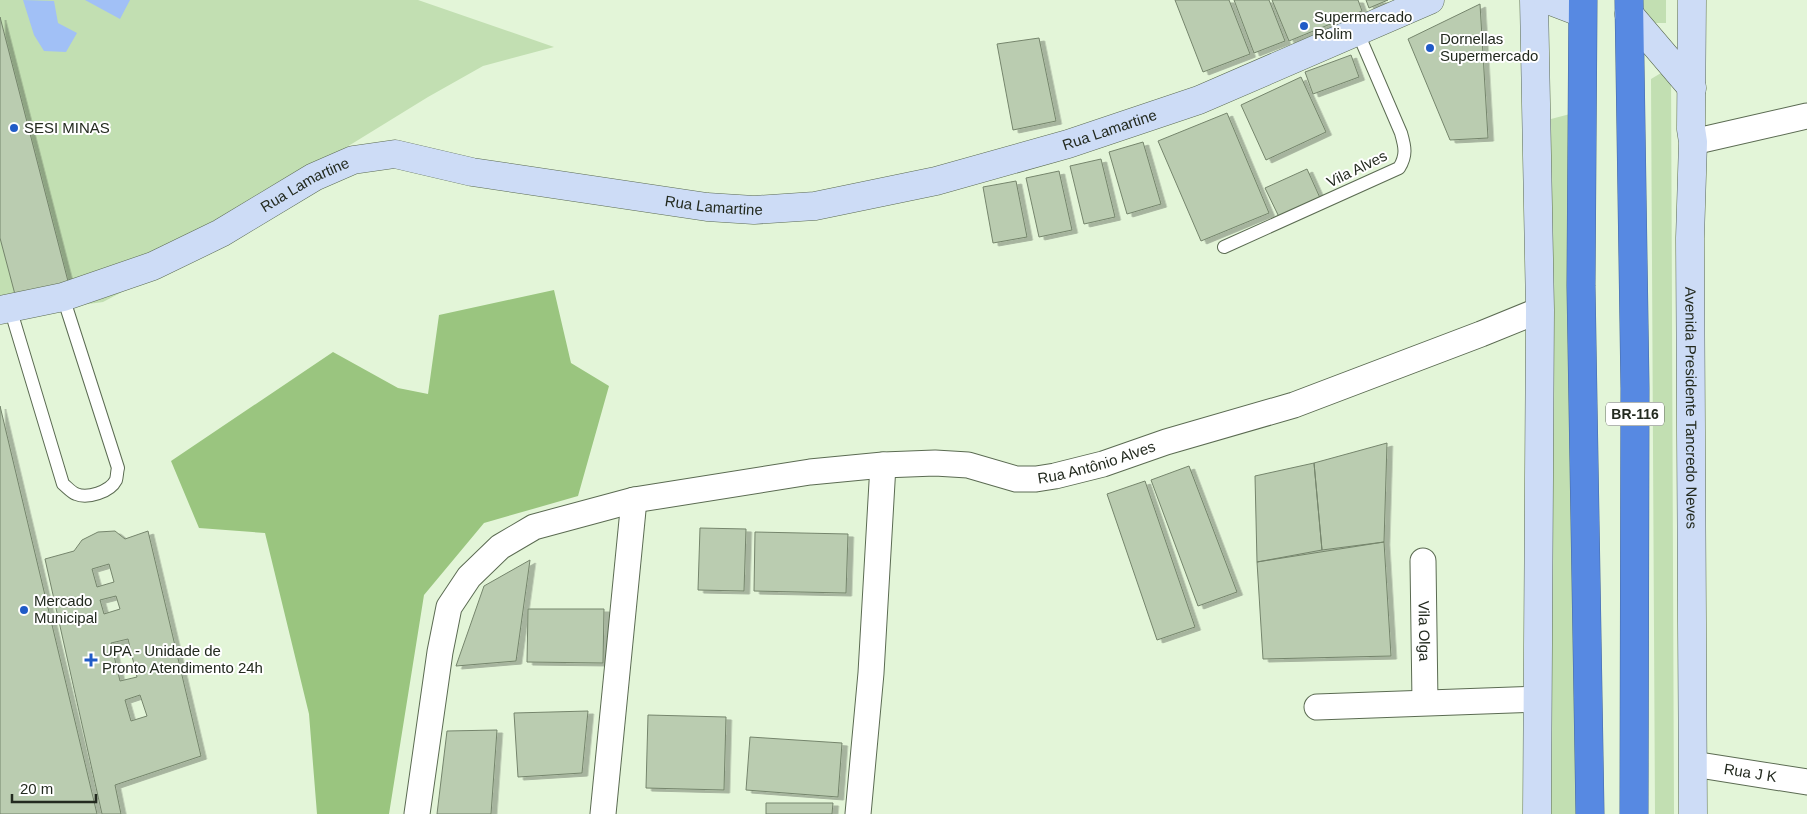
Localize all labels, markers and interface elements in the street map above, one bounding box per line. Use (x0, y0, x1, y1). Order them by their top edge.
place label: Supermercado Rolim (1314, 8, 1412, 42)
marker: Supermercado Rolim (1298, 20, 1310, 32)
place label: Dornellas Supermercado (1440, 30, 1538, 64)
marker: Dornellas Supermercado (1424, 42, 1436, 54)
street label: Rua Lamartine (1060, 106, 1159, 153)
place label: SESI MINAS (24, 119, 110, 136)
marker: SESI MINAS (8, 122, 20, 134)
street label: Vila Alves (1324, 147, 1390, 190)
street label: Rua Lamartine (257, 154, 352, 215)
street label: Rua Lamartine (664, 192, 763, 218)
street label: Avenida Presidente Tancredo Neves (1682, 287, 1701, 529)
road number: BR-116 (1606, 402, 1664, 426)
street label: Rua Antônio Alves (1036, 437, 1157, 487)
place label: Mercado Municipal (34, 592, 97, 626)
street label: Vila Olga (1416, 601, 1433, 662)
marker: Mercado Municipal (18, 604, 30, 616)
place label: UPA - Unidade de Pronto Atendimento 24h (102, 642, 263, 676)
marker: UPA - Unidade de Pronto Atendimento 24h (84, 653, 98, 667)
street label: Rua J K (1723, 760, 1778, 785)
scale bar (12, 772, 96, 804)
text: 20 m (20, 780, 53, 797)

